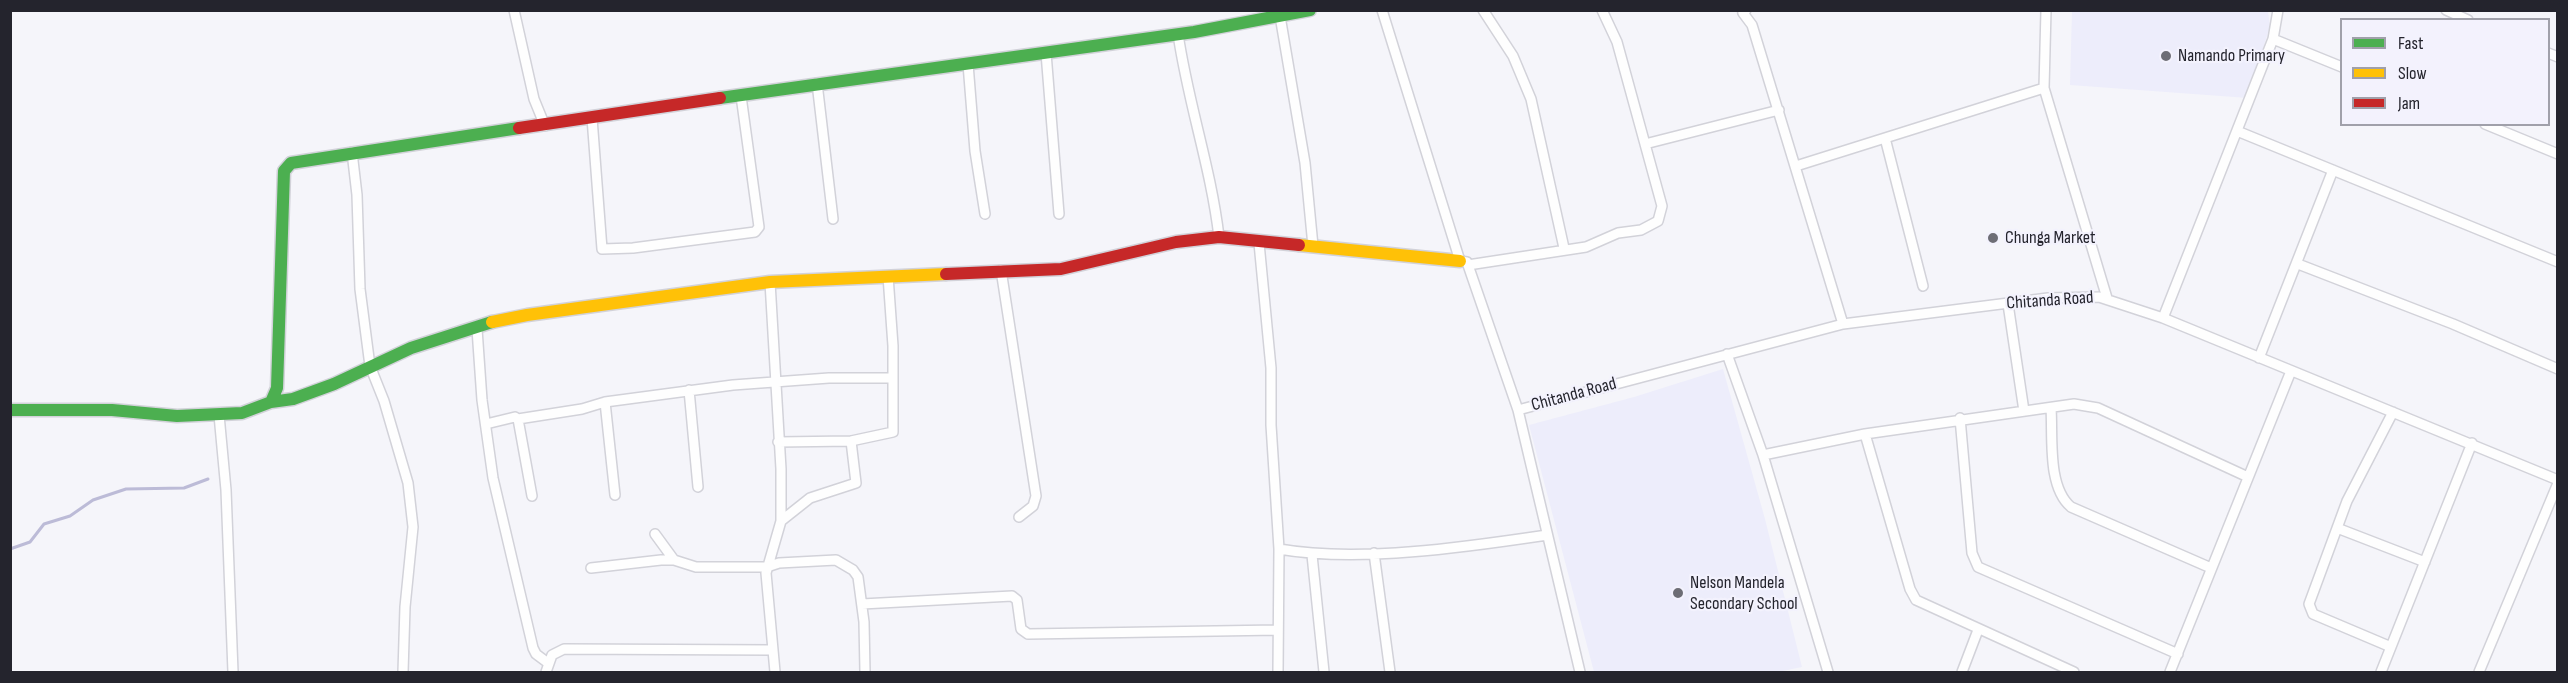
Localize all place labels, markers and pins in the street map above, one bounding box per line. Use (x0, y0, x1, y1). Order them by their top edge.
place label: Namando Primary (2178, 45, 2285, 67)
marker: Namando Primary (2159, 49, 2173, 63)
place label: Chunga Market (2005, 227, 2095, 249)
marker: Chunga Market (1986, 231, 2000, 245)
place label: Nelson Mandela Secondary School (1690, 572, 1798, 614)
marker: Nelson Mandela Secondary School (1671, 586, 1685, 600)

